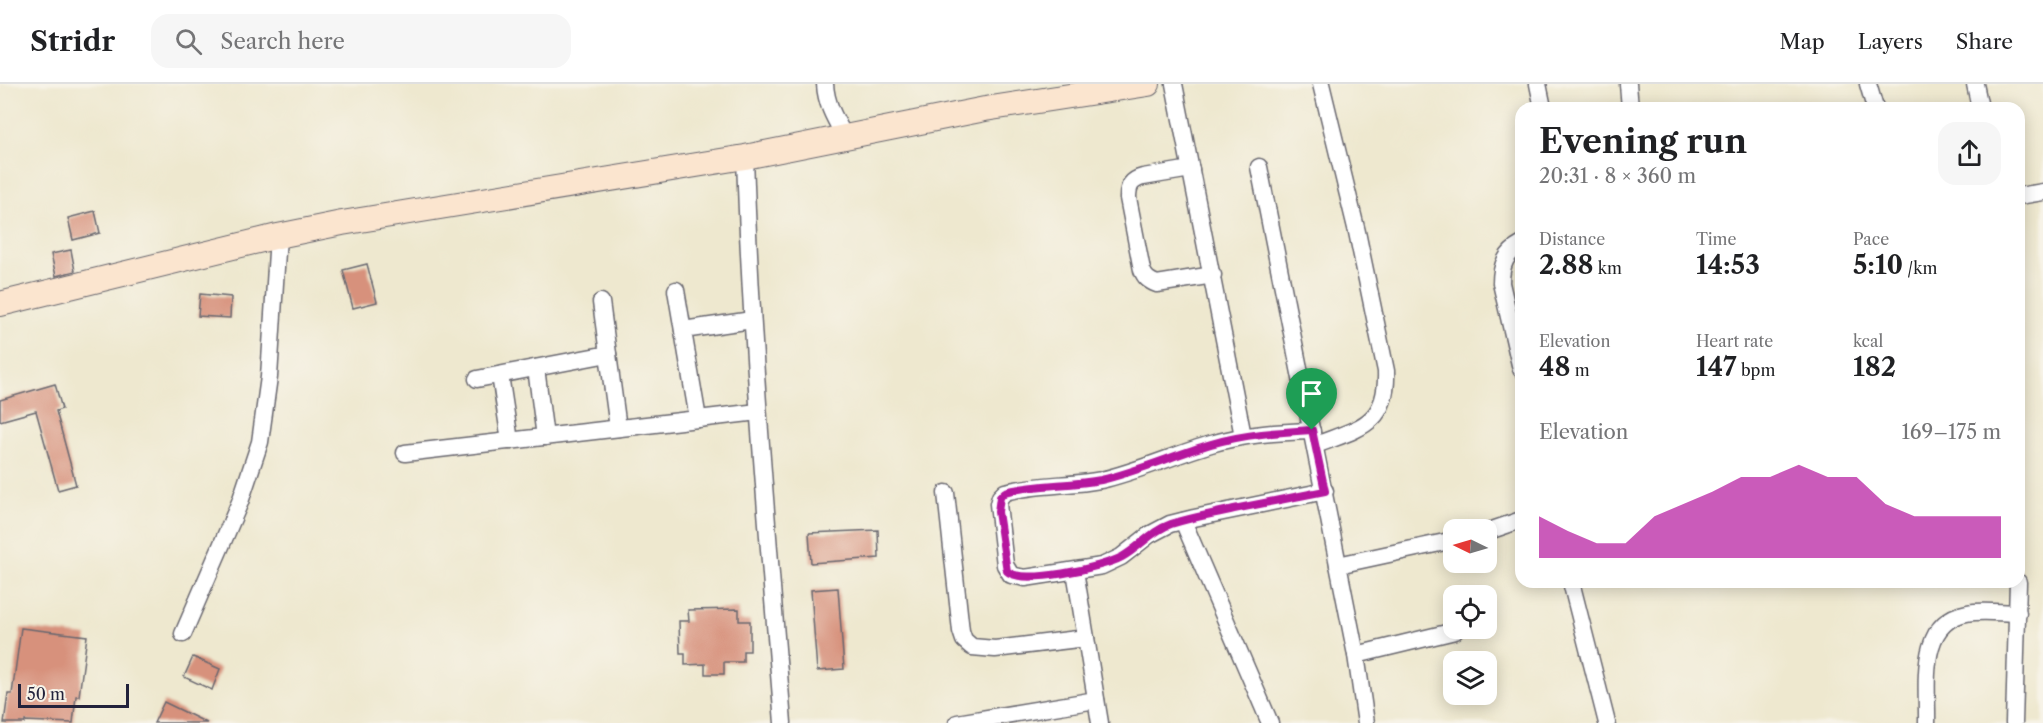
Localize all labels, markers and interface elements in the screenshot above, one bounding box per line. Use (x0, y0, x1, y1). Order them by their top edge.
search box (151, 14, 571, 68)
text: Stridr (30, 24, 115, 58)
icon: search (172, 25, 205, 58)
text: Search here (220, 28, 345, 55)
text: Map (1780, 29, 1825, 54)
text: Layers (1858, 29, 1923, 54)
text: Share (1956, 29, 2013, 54)
text: Evening run (1539, 121, 1747, 162)
button: share (1938, 122, 2001, 185)
text: 20:31 · 8 × 360 m (1539, 164, 1696, 188)
text: Distance (1539, 229, 1605, 249)
text: Time (1696, 229, 1736, 249)
text: Pace (1853, 229, 1889, 249)
text: 2.88 (1539, 249, 1594, 281)
text: 14:53 (1696, 249, 1760, 281)
text: 5:10 (1853, 249, 1903, 281)
text: km (1594, 258, 1622, 278)
text: /km (1903, 258, 1937, 278)
text: Elevation (1539, 331, 1610, 351)
text: Heart rate (1696, 331, 1773, 351)
text: kcal (1853, 331, 1883, 351)
text: 48 (1539, 351, 1570, 383)
text: 147 (1696, 351, 1737, 383)
text: 182 (1853, 351, 1896, 383)
text: m (1570, 360, 1590, 380)
text: bpm (1737, 360, 1775, 380)
pin (1286, 368, 1337, 430)
icon: arrive (1295, 377, 1328, 410)
text: Elevation (1539, 420, 1628, 444)
text: 169–175 m (1901, 420, 2001, 444)
north arrow (1443, 519, 1497, 573)
map controls (1443, 519, 1497, 705)
button: locate (1443, 585, 1497, 639)
button: layers (1443, 651, 1497, 705)
scale bar (18, 681, 129, 708)
text: 50 m (27, 684, 65, 704)

